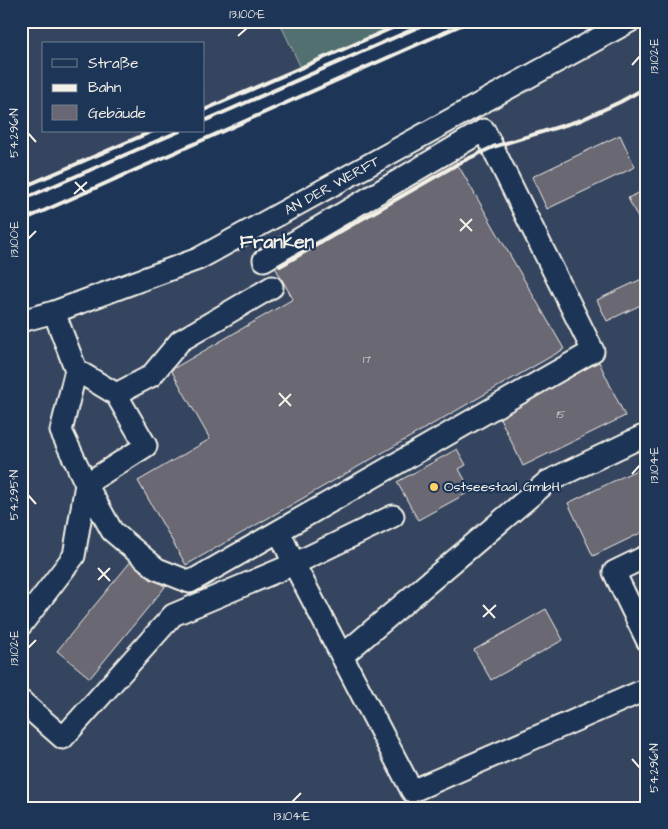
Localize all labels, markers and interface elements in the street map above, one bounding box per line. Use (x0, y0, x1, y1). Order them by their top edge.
text: 13.100°E (229, 6, 265, 23)
text: 13.102°E (646, 38, 663, 74)
legend (42, 42, 205, 132)
text: Straße (88, 53, 138, 74)
text: Bahn (88, 77, 122, 98)
text: Gebäude (88, 103, 146, 124)
text: 54.296°N (6, 108, 23, 158)
street label: AN DER WERFT (281, 151, 384, 220)
text: 13.100°E (6, 221, 23, 257)
district label: Franken (240, 229, 315, 256)
house number: 17 (363, 352, 371, 367)
house number: 15 (556, 407, 566, 422)
text: 13.104°E (646, 447, 663, 483)
text: 54.295°N (6, 469, 23, 520)
place label: Ostseestaal GmbH (444, 477, 560, 497)
marker: Ostseestaal GmbH (428, 481, 440, 493)
text: 13.102°E (6, 630, 23, 666)
text: 54.296°N (646, 743, 663, 793)
text: 13.104°E (274, 808, 310, 825)

